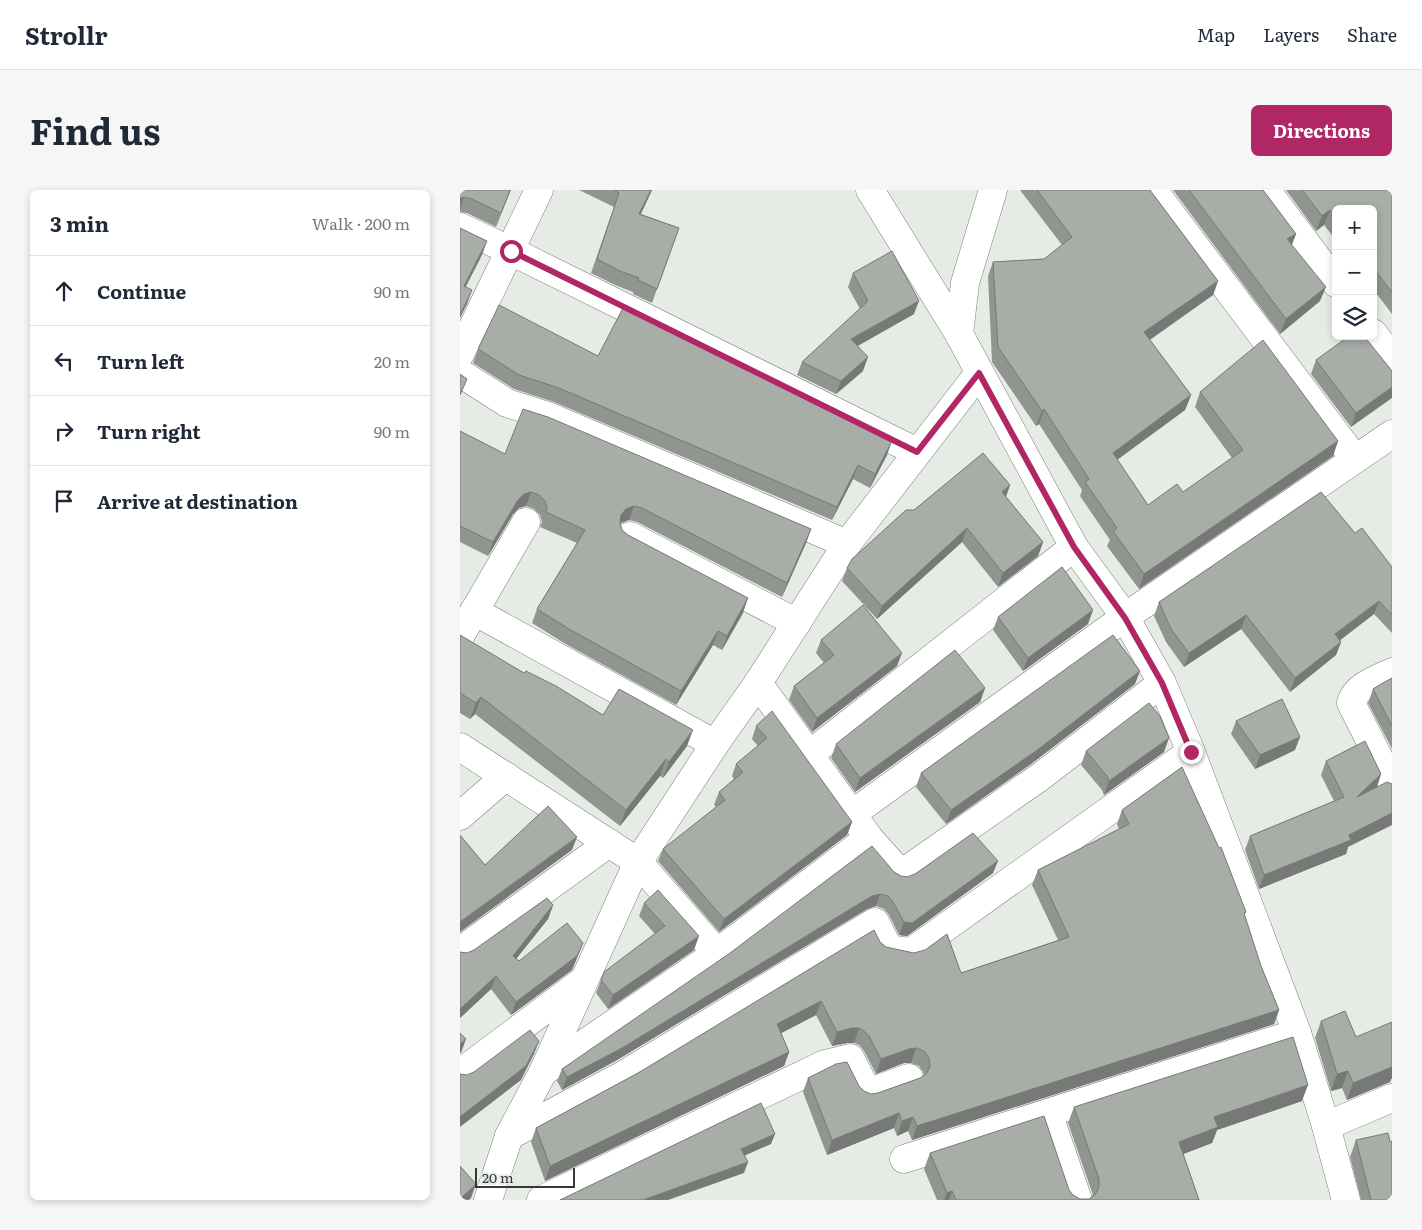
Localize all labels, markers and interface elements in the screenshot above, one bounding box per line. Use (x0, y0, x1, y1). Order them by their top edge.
text: Strollr (25, 17, 108, 52)
text: Map (1197, 21, 1235, 48)
text: Layers (1263, 21, 1319, 48)
text: Share (1347, 21, 1397, 48)
text: Find us (30, 104, 160, 156)
button: Directions (1251, 105, 1392, 156)
map controls (1332, 205, 1377, 340)
button: + (1332, 205, 1377, 250)
text: 3 min (50, 207, 109, 238)
text: Walk · 200 m (312, 211, 410, 235)
route start (500, 240, 523, 263)
button: − (1332, 250, 1377, 295)
icon: ahead (50, 277, 78, 305)
text: Continue (97, 277, 186, 305)
text: 90 m (374, 279, 410, 303)
button: layers (1332, 295, 1377, 340)
icon: left (50, 347, 78, 375)
text: Turn left (97, 347, 184, 375)
text: 20 m (374, 349, 410, 373)
icon: right (50, 417, 78, 445)
text: Turn right (97, 417, 201, 445)
text: 90 m (374, 419, 410, 443)
icon: arrive (50, 487, 78, 515)
text: Arrive at destination (97, 487, 298, 515)
route end (1180, 741, 1203, 764)
scale bar (475, 1165, 575, 1188)
text: 20 m (482, 1167, 514, 1187)

